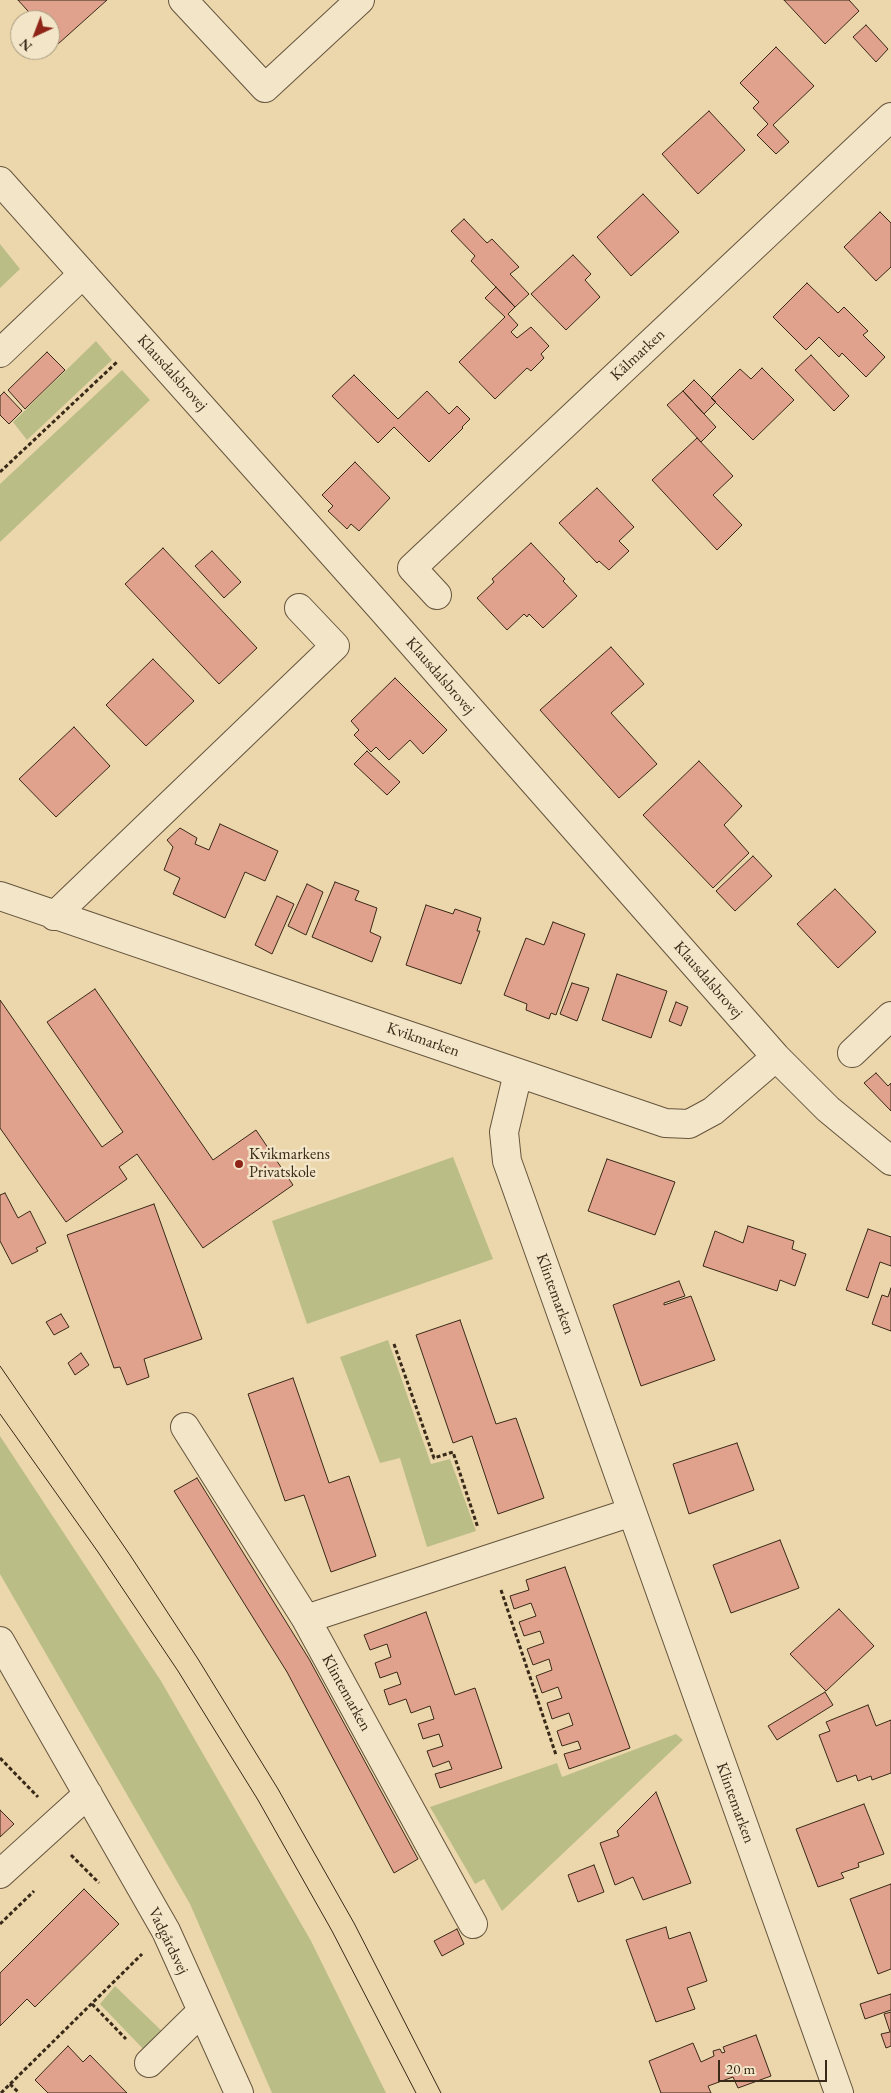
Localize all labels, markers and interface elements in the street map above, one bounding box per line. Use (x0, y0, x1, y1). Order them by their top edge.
north arrow (10, 10, 60, 60)
text: N (15, 35, 36, 56)
street label: Kålmarken (607, 325, 669, 385)
street label: Klausdalsbrovej (133, 331, 211, 415)
street label: Klausdalsbrovej (401, 633, 479, 719)
street label: Klausdalsbrovej (669, 937, 747, 1023)
street label: Kvikmarken (384, 1019, 462, 1061)
place label: Kvikmarkens Privatskole (249, 1145, 330, 1183)
marker: Kvikmarkens Privatskole (233, 1158, 245, 1170)
street label: Klintemarken (531, 1251, 579, 1337)
street label: Klintemarken (317, 1651, 375, 1735)
street label: Klintemarken (711, 1760, 759, 1846)
street label: Vadgårdsvej (144, 1904, 192, 1978)
scale bar (721, 2050, 830, 2082)
text: 20 m (726, 2059, 755, 2078)

